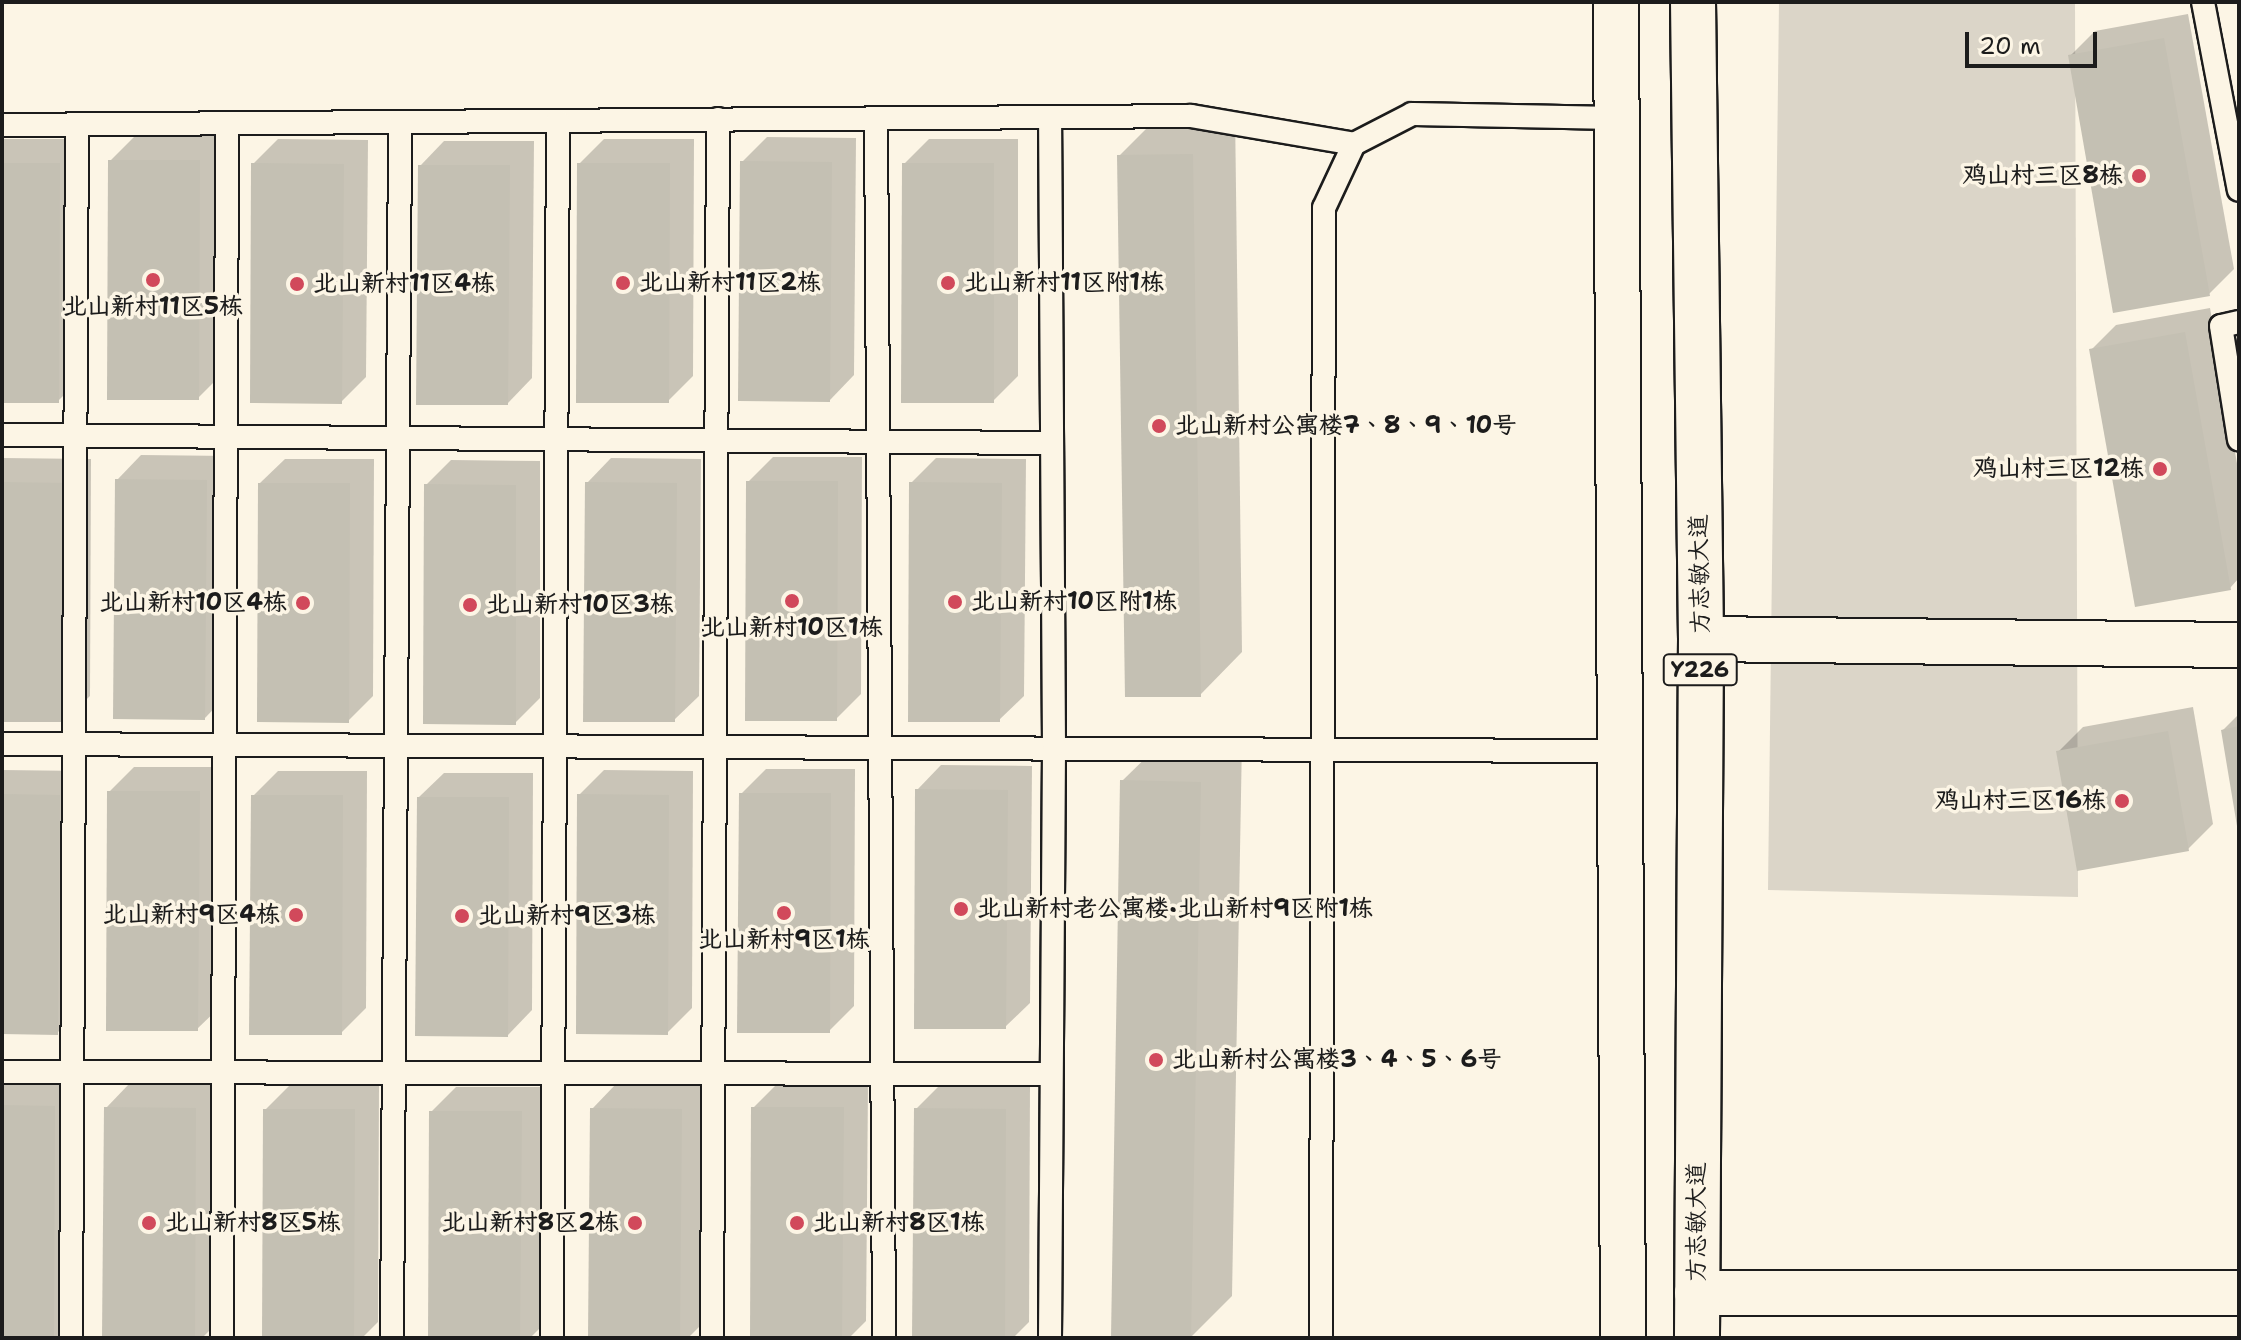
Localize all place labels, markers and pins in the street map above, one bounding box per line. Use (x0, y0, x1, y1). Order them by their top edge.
place label: 鸡山村三区8栋 (1962, 162, 2123, 190)
marker: 鸡山村三区8栋 (2130, 167, 2148, 185)
place label: 北山新村11区2栋 (639, 269, 821, 297)
place label: 北山新村11区附1栋 (964, 269, 1164, 297)
place label: 北山新村11区4栋 (313, 270, 495, 298)
marker: 北山新村11区5栋 (144, 271, 162, 289)
marker: 北山新村11区2栋 (614, 274, 632, 292)
marker: 北山新村11区附1栋 (939, 274, 957, 292)
marker: 北山新村11区4栋 (288, 275, 306, 293)
place label: 北山新村11区5栋 (63, 293, 243, 321)
place label: 北山新村公寓楼7、8、9、10号 (1175, 412, 1516, 440)
marker: 北山新村公寓楼7、8、9、10号 (1150, 417, 1168, 435)
place label: 鸡山村三区12栋 (1973, 455, 2144, 483)
marker: 鸡山村三区12栋 (2151, 460, 2169, 478)
place label: 北山新村10区附1栋 (971, 588, 1177, 616)
place label: 北山新村10区4栋 (99, 589, 287, 617)
place label: 北山新村10区3栋 (486, 591, 674, 619)
marker: 北山新村10区1栋 (783, 592, 801, 610)
marker: 北山新村10区附1栋 (946, 593, 964, 611)
marker: 北山新村10区4栋 (294, 594, 312, 612)
marker: 北山新村10区3栋 (461, 596, 479, 614)
place label: 北山新村10区1栋 (701, 614, 883, 642)
place label: 鸡山村三区16栋 (1935, 787, 2106, 815)
marker: 鸡山村三区16栋 (2113, 792, 2131, 810)
place label: 北山新村老公寓楼·北山新村9区附1栋 (977, 895, 1373, 923)
marker: 北山新村老公寓楼·北山新村9区附1栋 (952, 900, 970, 918)
place label: 北山新村9区4栋 (102, 901, 280, 929)
place label: 北山新村9区3栋 (478, 902, 656, 930)
marker: 北山新村9区1栋 (775, 904, 793, 922)
marker: 北山新村9区4栋 (287, 906, 305, 924)
marker: 北山新村9区3栋 (453, 907, 471, 925)
place label: 北山新村9区1栋 (698, 926, 870, 954)
place label: 北山新村公寓楼3、4、5、6号 (1172, 1046, 1501, 1074)
marker: 北山新村公寓楼3、4、5、6号 (1147, 1051, 1165, 1069)
place label: 北山新村8区5栋 (165, 1209, 341, 1237)
place label: 北山新村8区2栋 (441, 1209, 619, 1237)
place label: 北山新村8区1栋 (813, 1209, 985, 1237)
marker: 北山新村8区5栋 (140, 1214, 158, 1232)
marker: 北山新村8区2栋 (626, 1214, 644, 1232)
marker: 北山新村8区1栋 (788, 1214, 806, 1232)

